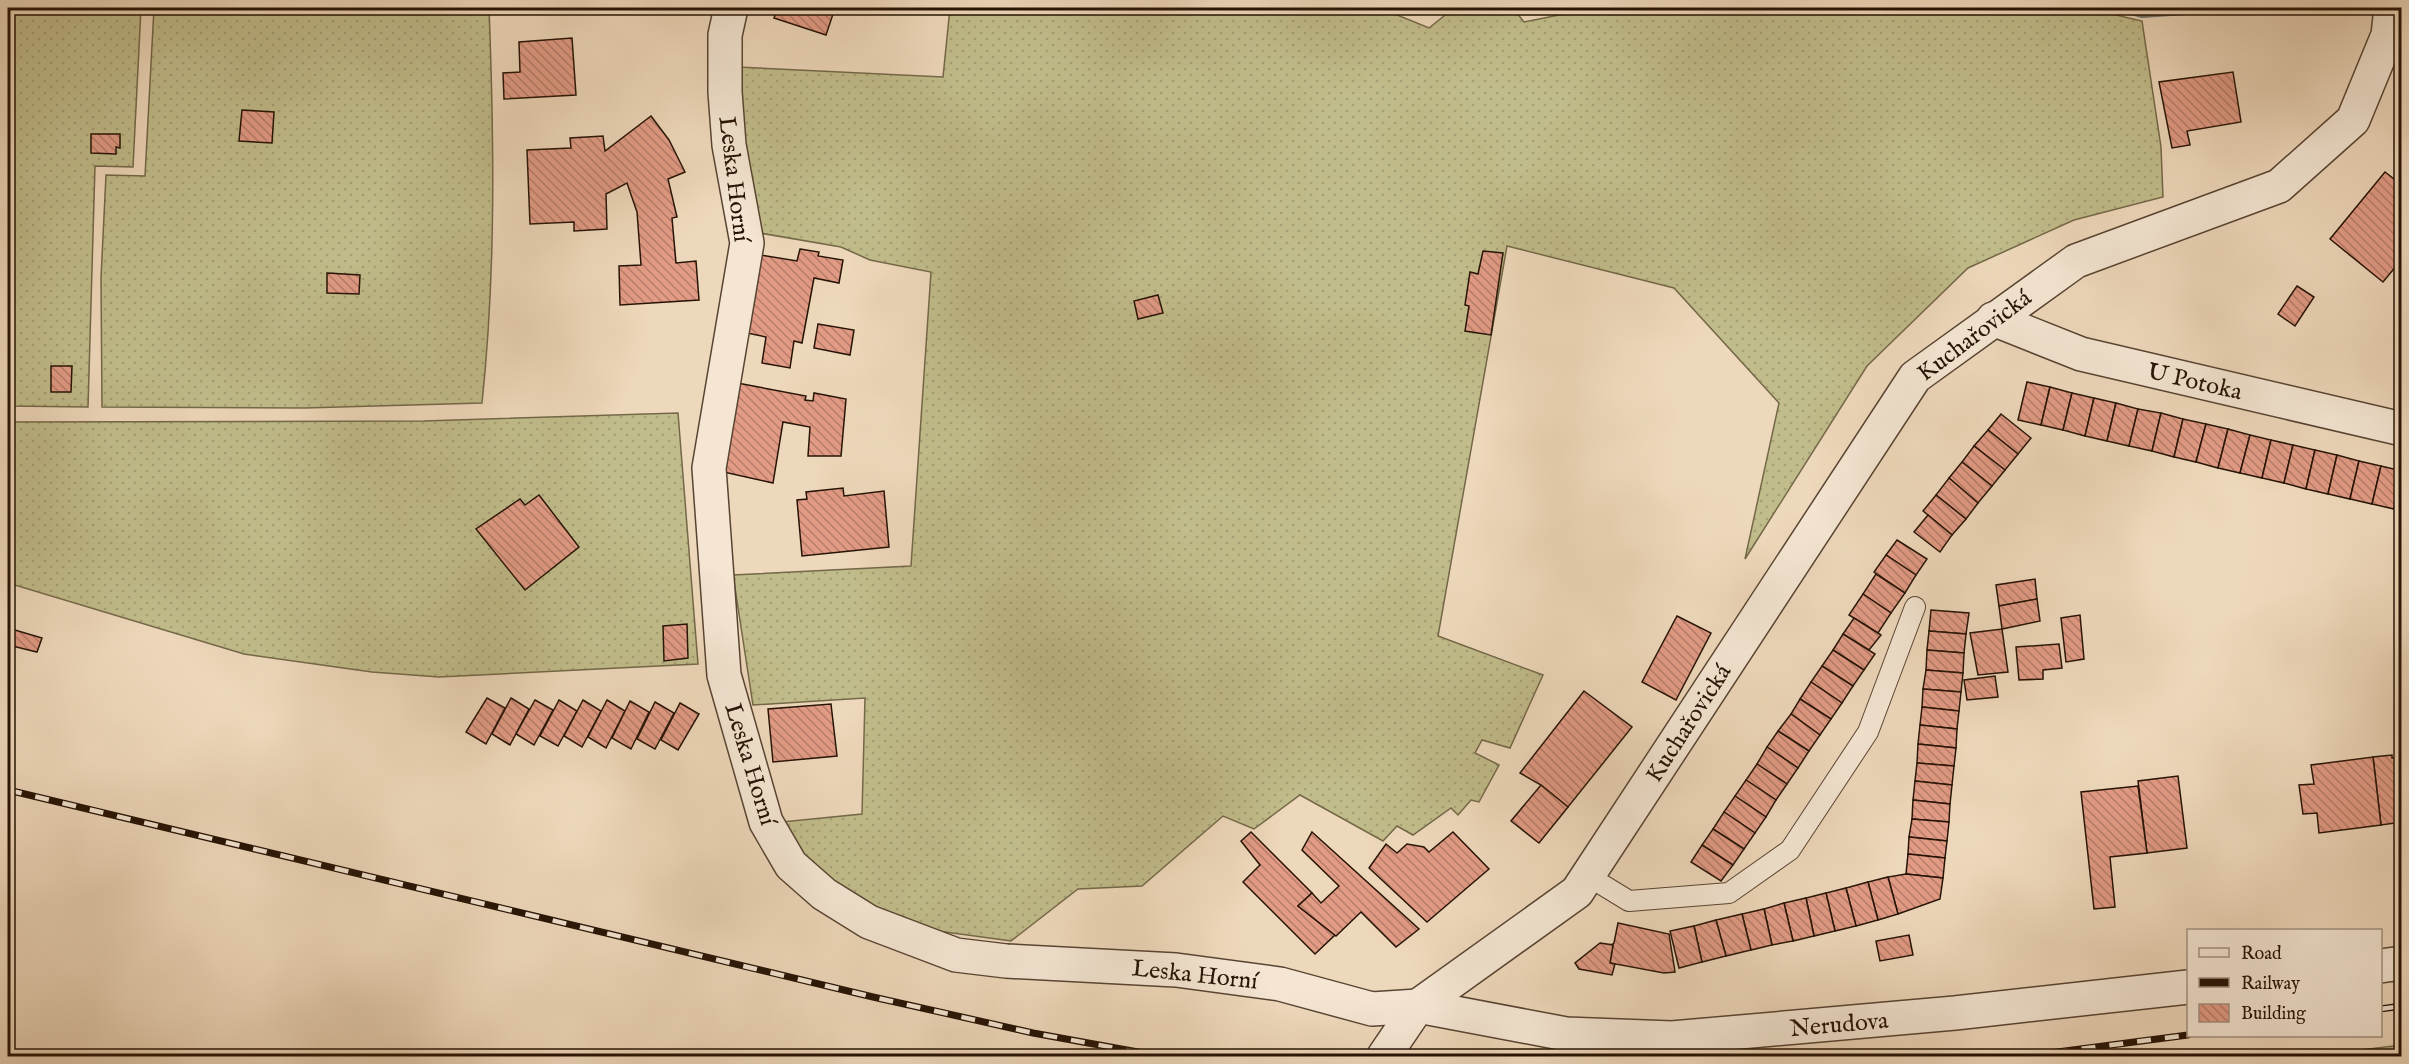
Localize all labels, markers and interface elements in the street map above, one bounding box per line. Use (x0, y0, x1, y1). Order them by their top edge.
street label: Leska Horní (710, 115, 757, 245)
street label: Kuchařovická (1912, 283, 2039, 389)
street label: U Potoka (2144, 357, 2246, 409)
street label: Kuchařovická (1639, 658, 1739, 789)
street label: Leska Horní (716, 700, 783, 831)
legend (2187, 929, 2382, 1037)
text: Road (2241, 943, 2282, 966)
street label: Leska Horní (1130, 953, 1261, 998)
text: Railway (2241, 973, 2300, 996)
text: Building (2241, 1003, 2306, 1026)
street label: Nerudova (1789, 1006, 1890, 1045)

